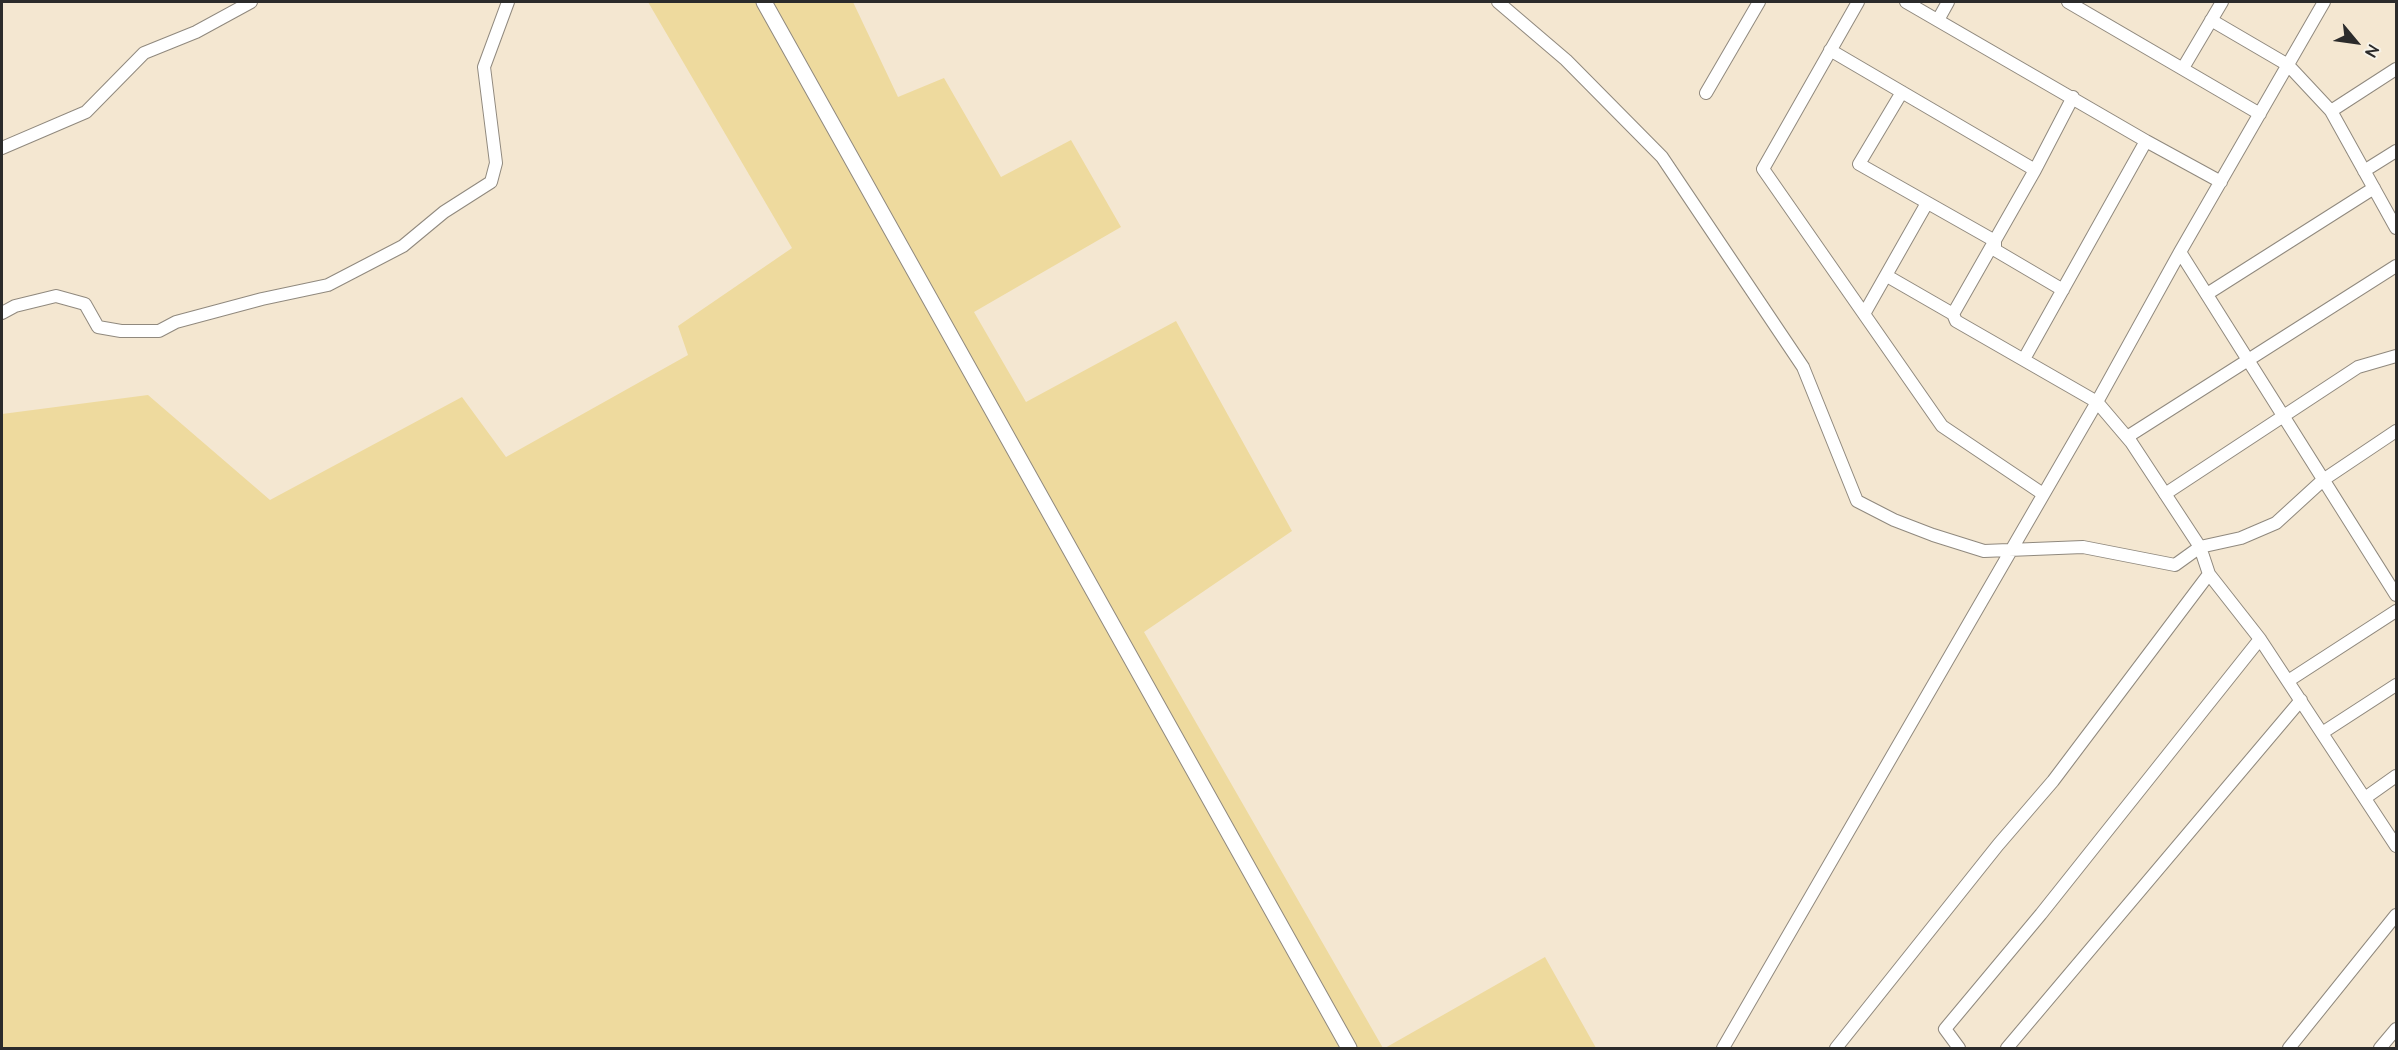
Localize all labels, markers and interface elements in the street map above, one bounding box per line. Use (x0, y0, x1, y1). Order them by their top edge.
north arrow (2326, 12, 2386, 72)
text: N (2360, 41, 2384, 60)

